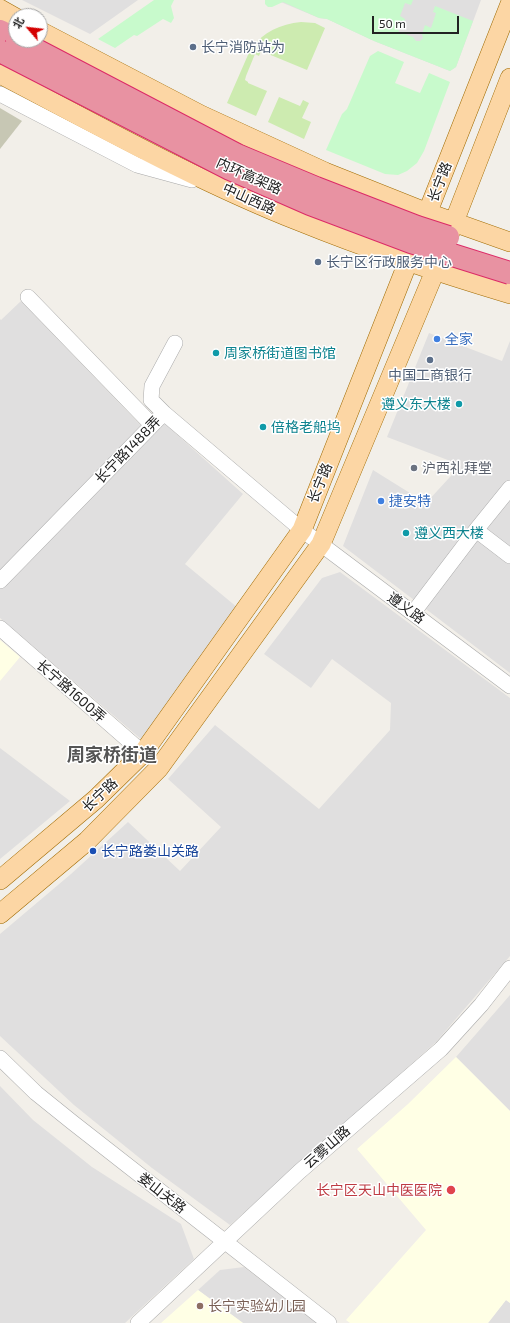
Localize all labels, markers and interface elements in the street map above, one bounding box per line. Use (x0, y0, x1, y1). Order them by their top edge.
north arrow (8, 8, 48, 48)
scale bar (374, 8, 461, 34)
text: 北 (10, 15, 26, 31)
text: 50 m (379, 16, 406, 30)
place label: 长宁消防站为 (201, 39, 285, 55)
marker: 长宁消防站为 (188, 42, 198, 52)
street label: 内环高架路 (214, 154, 284, 198)
street label: 长宁路 (425, 159, 455, 205)
street label: 中山西路 (220, 180, 278, 218)
place label: 长宁区行政服务中心 (326, 254, 452, 270)
marker: 长宁区行政服务中心 (313, 257, 323, 267)
place label: 全家 (445, 331, 473, 347)
marker: 全家 (432, 334, 442, 344)
place label: 周家桥街道图书馆 (224, 345, 336, 361)
marker: 周家桥街道图书馆 (211, 348, 221, 358)
marker: 中国工商银行 (425, 355, 435, 365)
place label: 中国工商银行 (388, 367, 472, 383)
place label: 遵义东大楼 (381, 396, 451, 412)
marker: 遵义东大楼 (454, 399, 464, 409)
street label: 长宁路1488弄 (92, 413, 164, 487)
place label: 倍格老船坞 (271, 419, 341, 435)
marker: 倍格老船坞 (258, 422, 268, 432)
street label: 长宁路 (304, 460, 336, 506)
place label: 沪西礼拜堂 (422, 460, 492, 476)
marker: 沪西礼拜堂 (409, 463, 419, 473)
place label: 捷安特 (389, 493, 431, 509)
marker: 捷安特 (376, 496, 386, 506)
place label: 遵义西大楼 (414, 525, 484, 541)
marker: 遵义西大楼 (401, 528, 411, 538)
street label: 遵义路 (384, 589, 428, 627)
street label: 长宁路1600弄 (33, 656, 109, 726)
district label: 周家桥街道 (67, 744, 157, 766)
street label: 长宁路 (79, 775, 121, 815)
place label: 长宁路娄山关路 (101, 843, 199, 859)
marker: 长宁路娄山关路 (88, 846, 98, 856)
street label: 云雾山路 (300, 1122, 354, 1172)
street label: 娄山关路 (135, 1169, 189, 1217)
place label: 长宁区天山中医医院 (316, 1182, 442, 1198)
marker: 长宁区天山中医医院 (445, 1184, 457, 1196)
place label: 长宁实验幼儿园 (208, 1298, 306, 1314)
marker: 长宁实验幼儿园 (195, 1301, 205, 1311)

